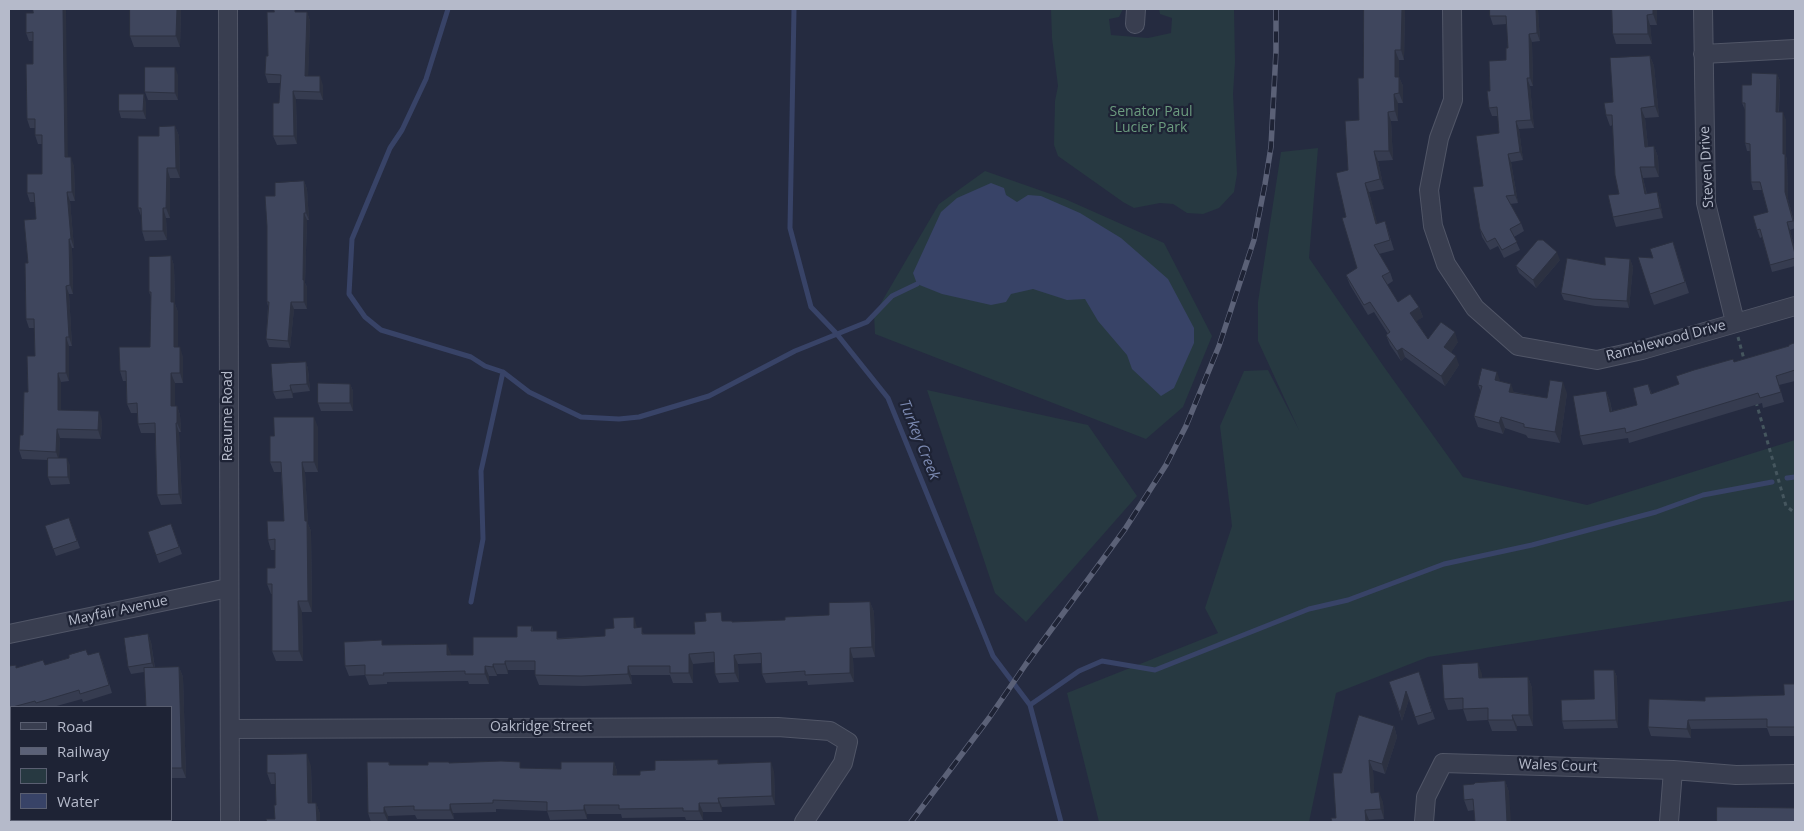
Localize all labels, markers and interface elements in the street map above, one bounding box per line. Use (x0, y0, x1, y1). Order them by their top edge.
park label: Senator Paul Lucier Park (1110, 104, 1192, 136)
street label: Steven Drive (1696, 126, 1718, 208)
street label: Ramblewood Drive (1604, 317, 1728, 365)
street label: Reaume Road (220, 371, 236, 461)
water label: Turkey Creek (895, 397, 943, 483)
street label: Mayfair Avenue (67, 592, 169, 630)
legend (10, 706, 172, 821)
text: Road (57, 716, 93, 736)
street label: Oakridge Street (490, 719, 592, 735)
text: Railway (57, 741, 110, 761)
street label: Wales Court (1518, 756, 1598, 776)
text: Park (57, 766, 88, 786)
text: Water (57, 791, 99, 811)

